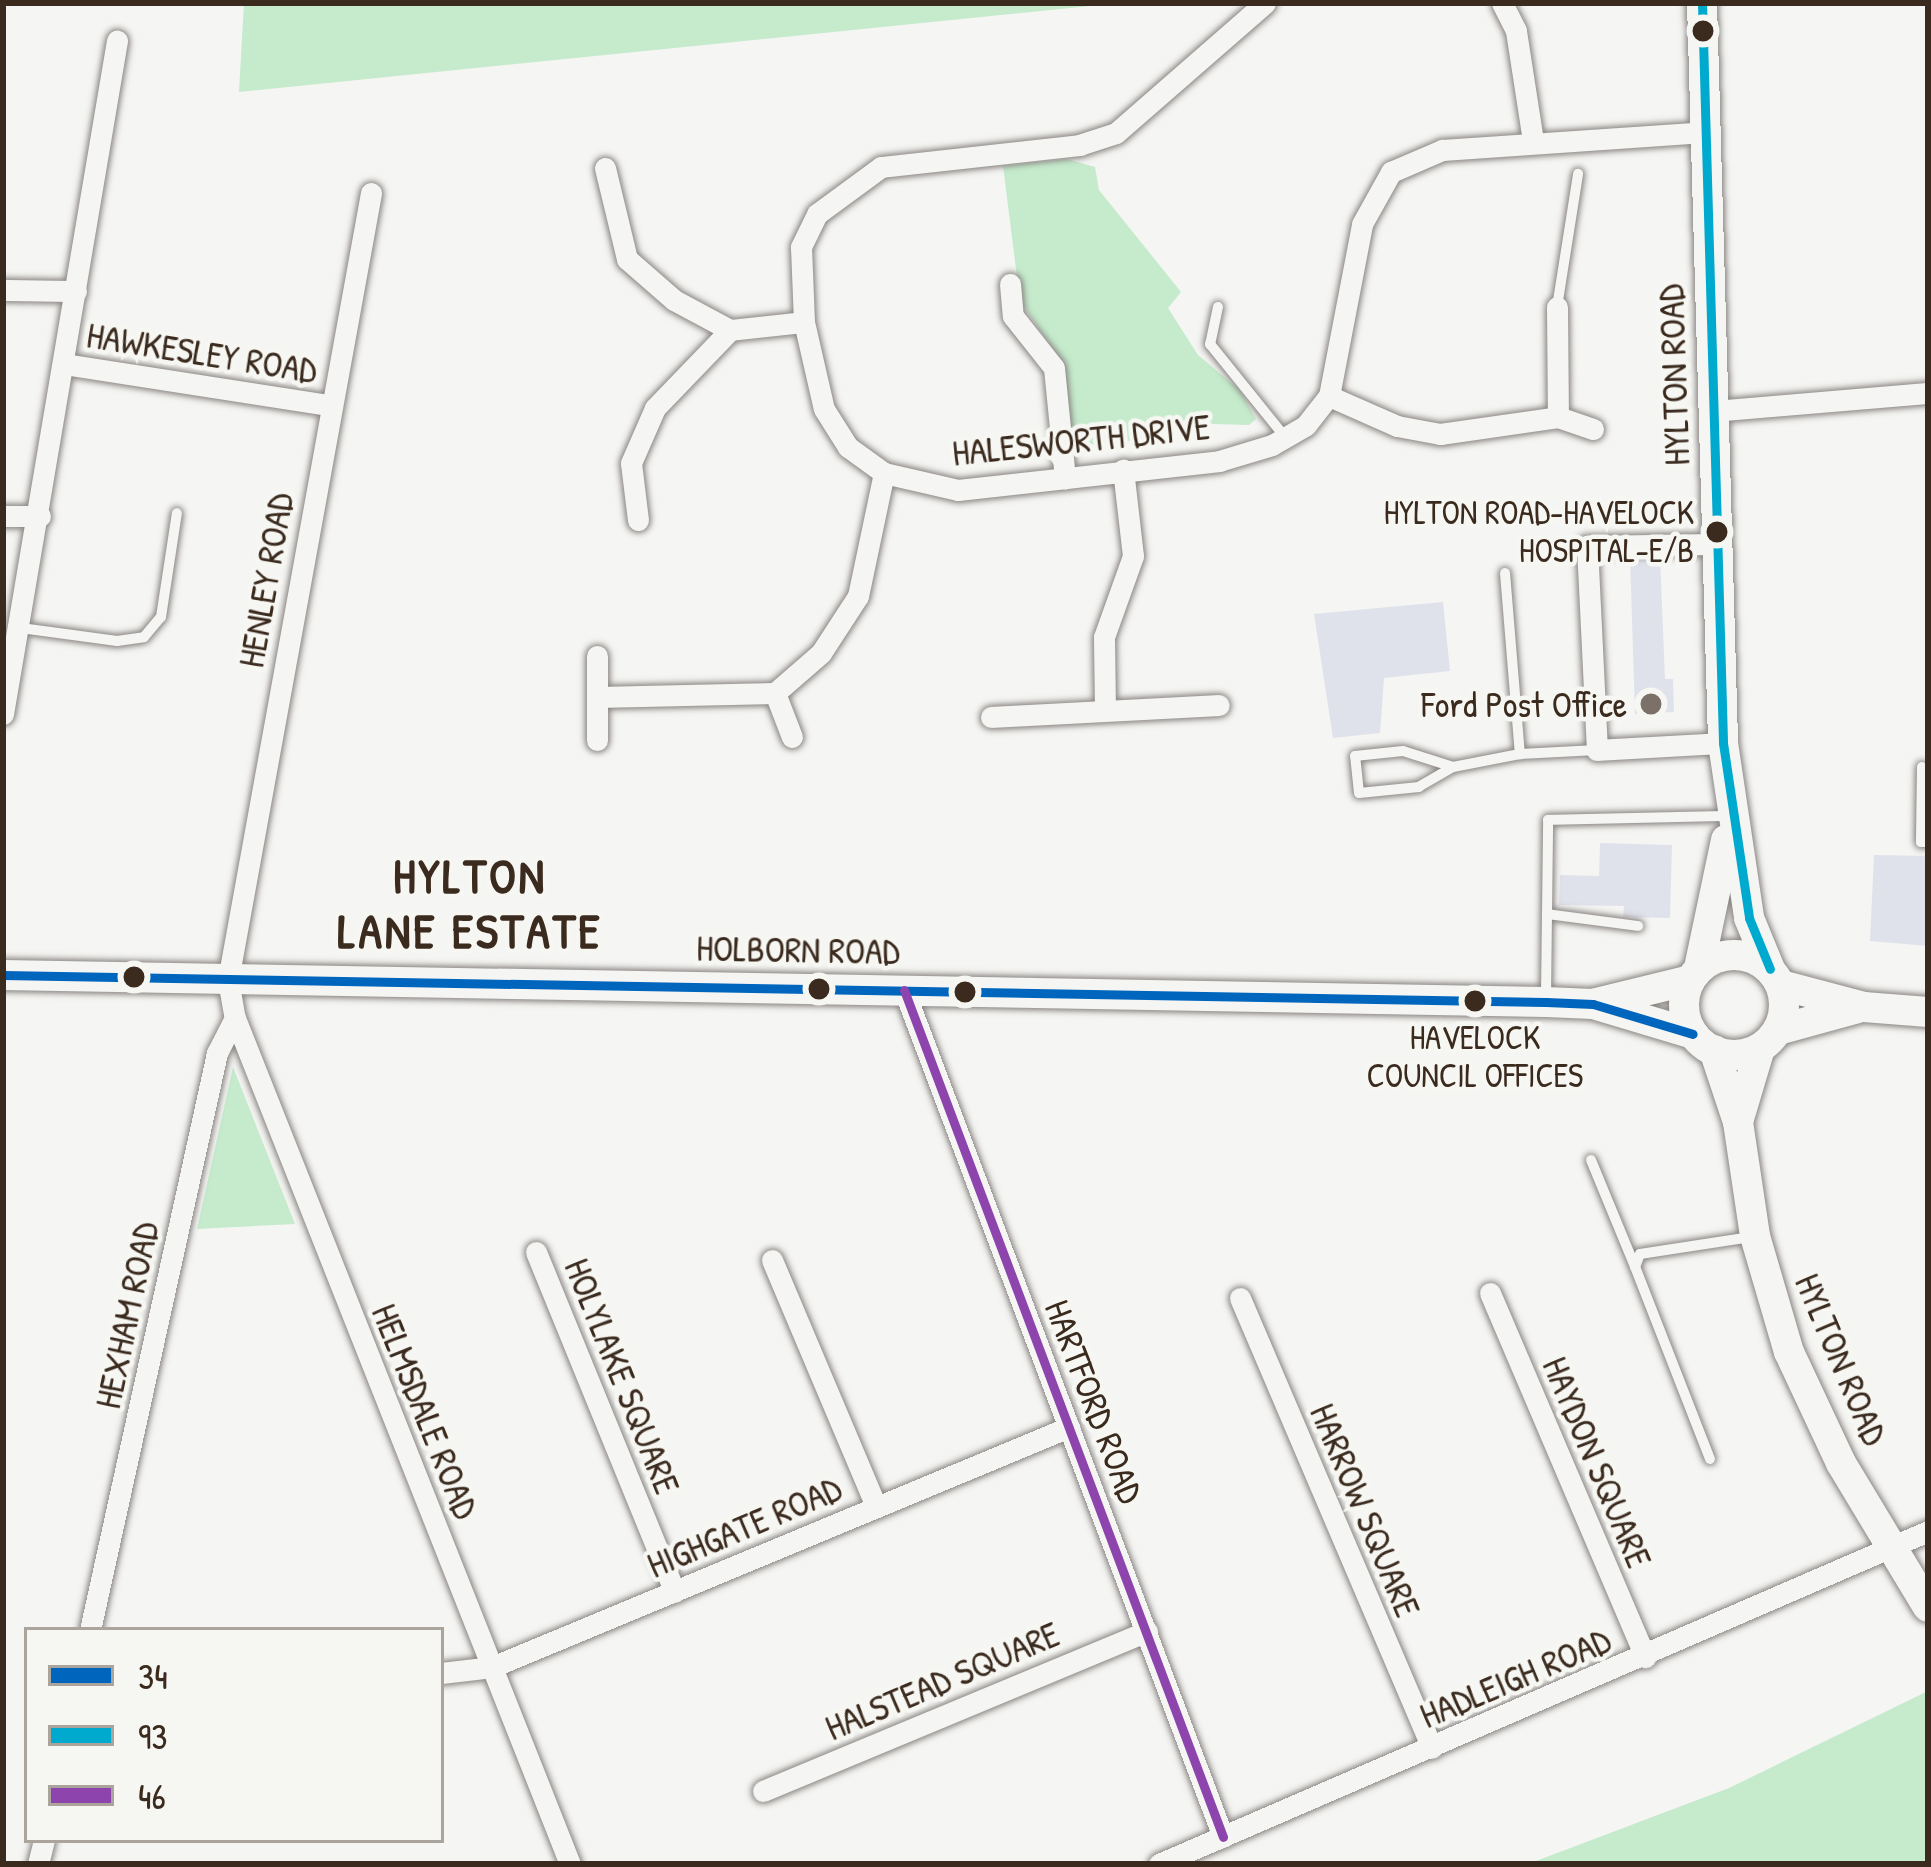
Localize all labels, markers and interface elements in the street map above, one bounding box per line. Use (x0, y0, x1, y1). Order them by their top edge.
unlabelled marker (1692, 20, 1714, 42)
street label: HYLTON ROAD (1648, 284, 1698, 466)
street label: HAWKESLEY ROAD (84, 312, 320, 392)
street label: HALESWORTH DRIVE (950, 404, 1212, 474)
street label: HENLEY ROAD (228, 489, 302, 671)
place label: HYLTON ROAD-HAVELOCK HOSPITAL-E/B (1384, 493, 1694, 571)
marker: HYLTON ROAD-HAVELOCK HOSPITAL-E/B (1706, 521, 1728, 543)
place label: Ford Post Office (1421, 682, 1627, 726)
marker: Ford Post Office (1638, 691, 1664, 717)
district label: HYLTON LANE ESTATE (338, 846, 602, 959)
street label: HOLBORN ROAD (696, 926, 900, 972)
unlabelled marker (123, 966, 145, 988)
unlabelled marker (808, 978, 830, 1000)
unlabelled marker (954, 981, 976, 1003)
marker: HAVELOCK COUNCIL OFFICES (1464, 990, 1486, 1012)
place label: HAVELOCK COUNCIL OFFICES (1367, 1018, 1583, 1096)
street label: HEXHAM ROAD (85, 1218, 167, 1412)
street label: HOLYLAKE SQUARE (556, 1252, 690, 1500)
street label: HYLTON ROAD (1787, 1267, 1897, 1451)
street label: HARTFORD ROAD (1037, 1293, 1153, 1509)
street label: HELMSDALE ROAD (363, 1297, 489, 1525)
street label: HAYDON SQUARE (1534, 1350, 1662, 1574)
street label: HARROW SQUARE (1302, 1397, 1430, 1623)
street label: HIGHGATE ROAD (641, 1466, 847, 1586)
street label: HALSTEAD SQUARE (819, 1611, 1065, 1749)
street label: HADLEIGH ROAD (1413, 1618, 1617, 1736)
legend (24, 1627, 444, 1843)
text: 34 (138, 1651, 168, 1700)
text: 93 (138, 1711, 167, 1760)
text: 46 (138, 1771, 166, 1820)

